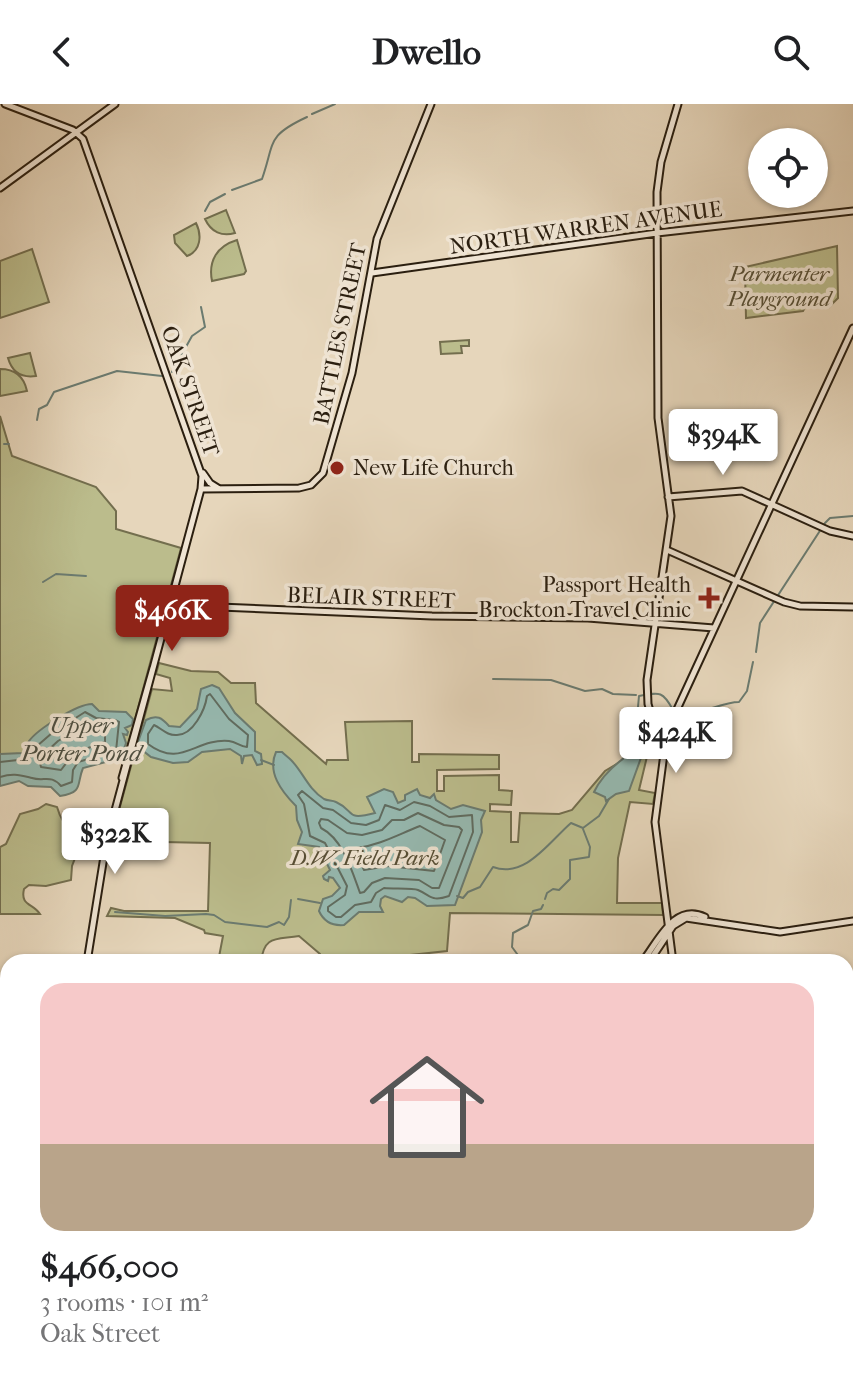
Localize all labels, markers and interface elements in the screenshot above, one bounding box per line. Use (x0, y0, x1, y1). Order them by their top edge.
icon: back (40, 30, 84, 74)
icon: search (769, 30, 813, 74)
text: Dwello (372, 31, 481, 73)
map controls (748, 128, 828, 208)
button: locate (748, 128, 828, 208)
street label: NORTH WARREN AVENUE (448, 196, 724, 260)
street label: BATTLES STREET (308, 240, 372, 427)
park label: Parmenter Playground (726, 261, 833, 312)
street label: OAK STREET (156, 323, 225, 461)
pin: $394K (667, 409, 779, 477)
text: $394K (687, 419, 759, 450)
place label: New Life Church (353, 455, 515, 481)
marker: New Life Church (328, 459, 346, 477)
place label: Passport Health Brockton Travel Clinic (478, 572, 692, 623)
street label: BELAIR STREET (286, 582, 457, 614)
pin: $466K (116, 585, 228, 653)
marker: Passport Health Brockton Travel Clinic (698, 587, 720, 609)
text: $466K (134, 595, 210, 626)
pin: $424K (620, 707, 732, 775)
water label: Upper Porter Pond (20, 711, 144, 767)
text: $424K (637, 717, 715, 748)
pin: $322K (59, 808, 171, 876)
text: $322K (80, 818, 150, 849)
park label: D.W. Field Park (288, 845, 440, 871)
icon: home (355, 1035, 499, 1179)
text: $466,000 (40, 1247, 179, 1287)
text: 3 rooms · 101 m² (40, 1287, 208, 1318)
text: Oak Street (40, 1318, 160, 1349)

